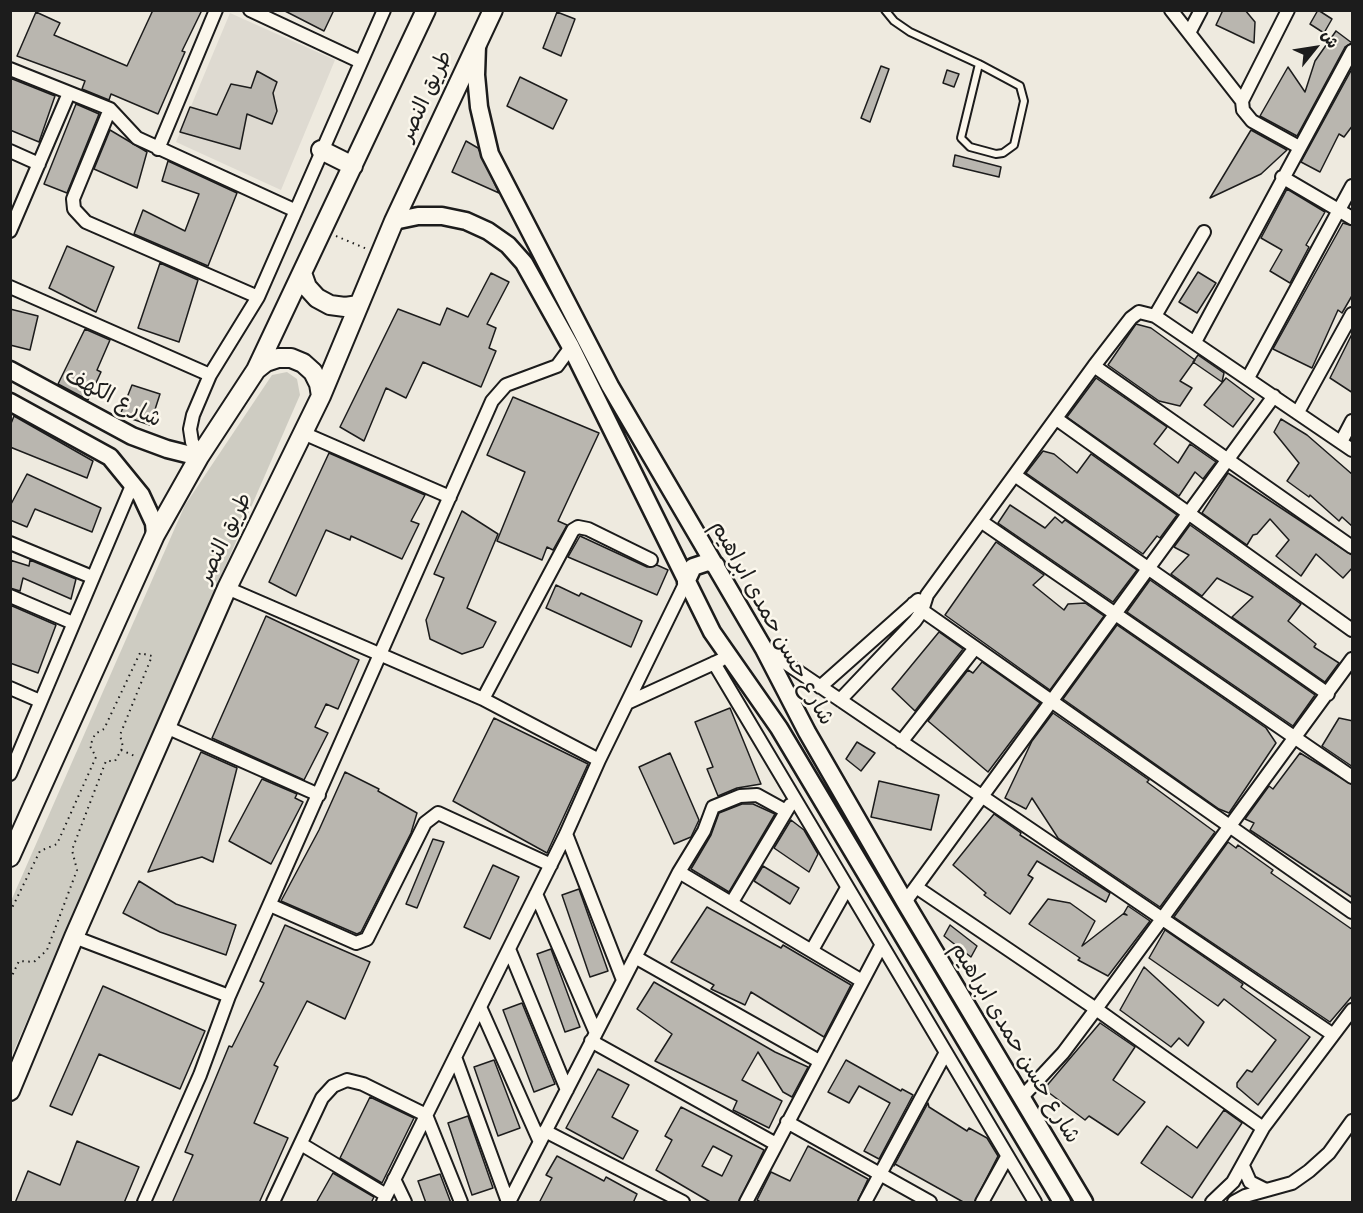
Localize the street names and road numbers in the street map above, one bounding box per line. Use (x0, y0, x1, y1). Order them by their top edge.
street label: طريق النصر (394, 46, 458, 146)
street label: شارع الكهف (60, 362, 166, 434)
street label: طريق النصر (192, 489, 258, 587)
street label: شارع حسن حمدى ابراهيم (705, 516, 839, 730)
street label: شارع حسن حمدى ابراهيم (944, 938, 1086, 1148)

